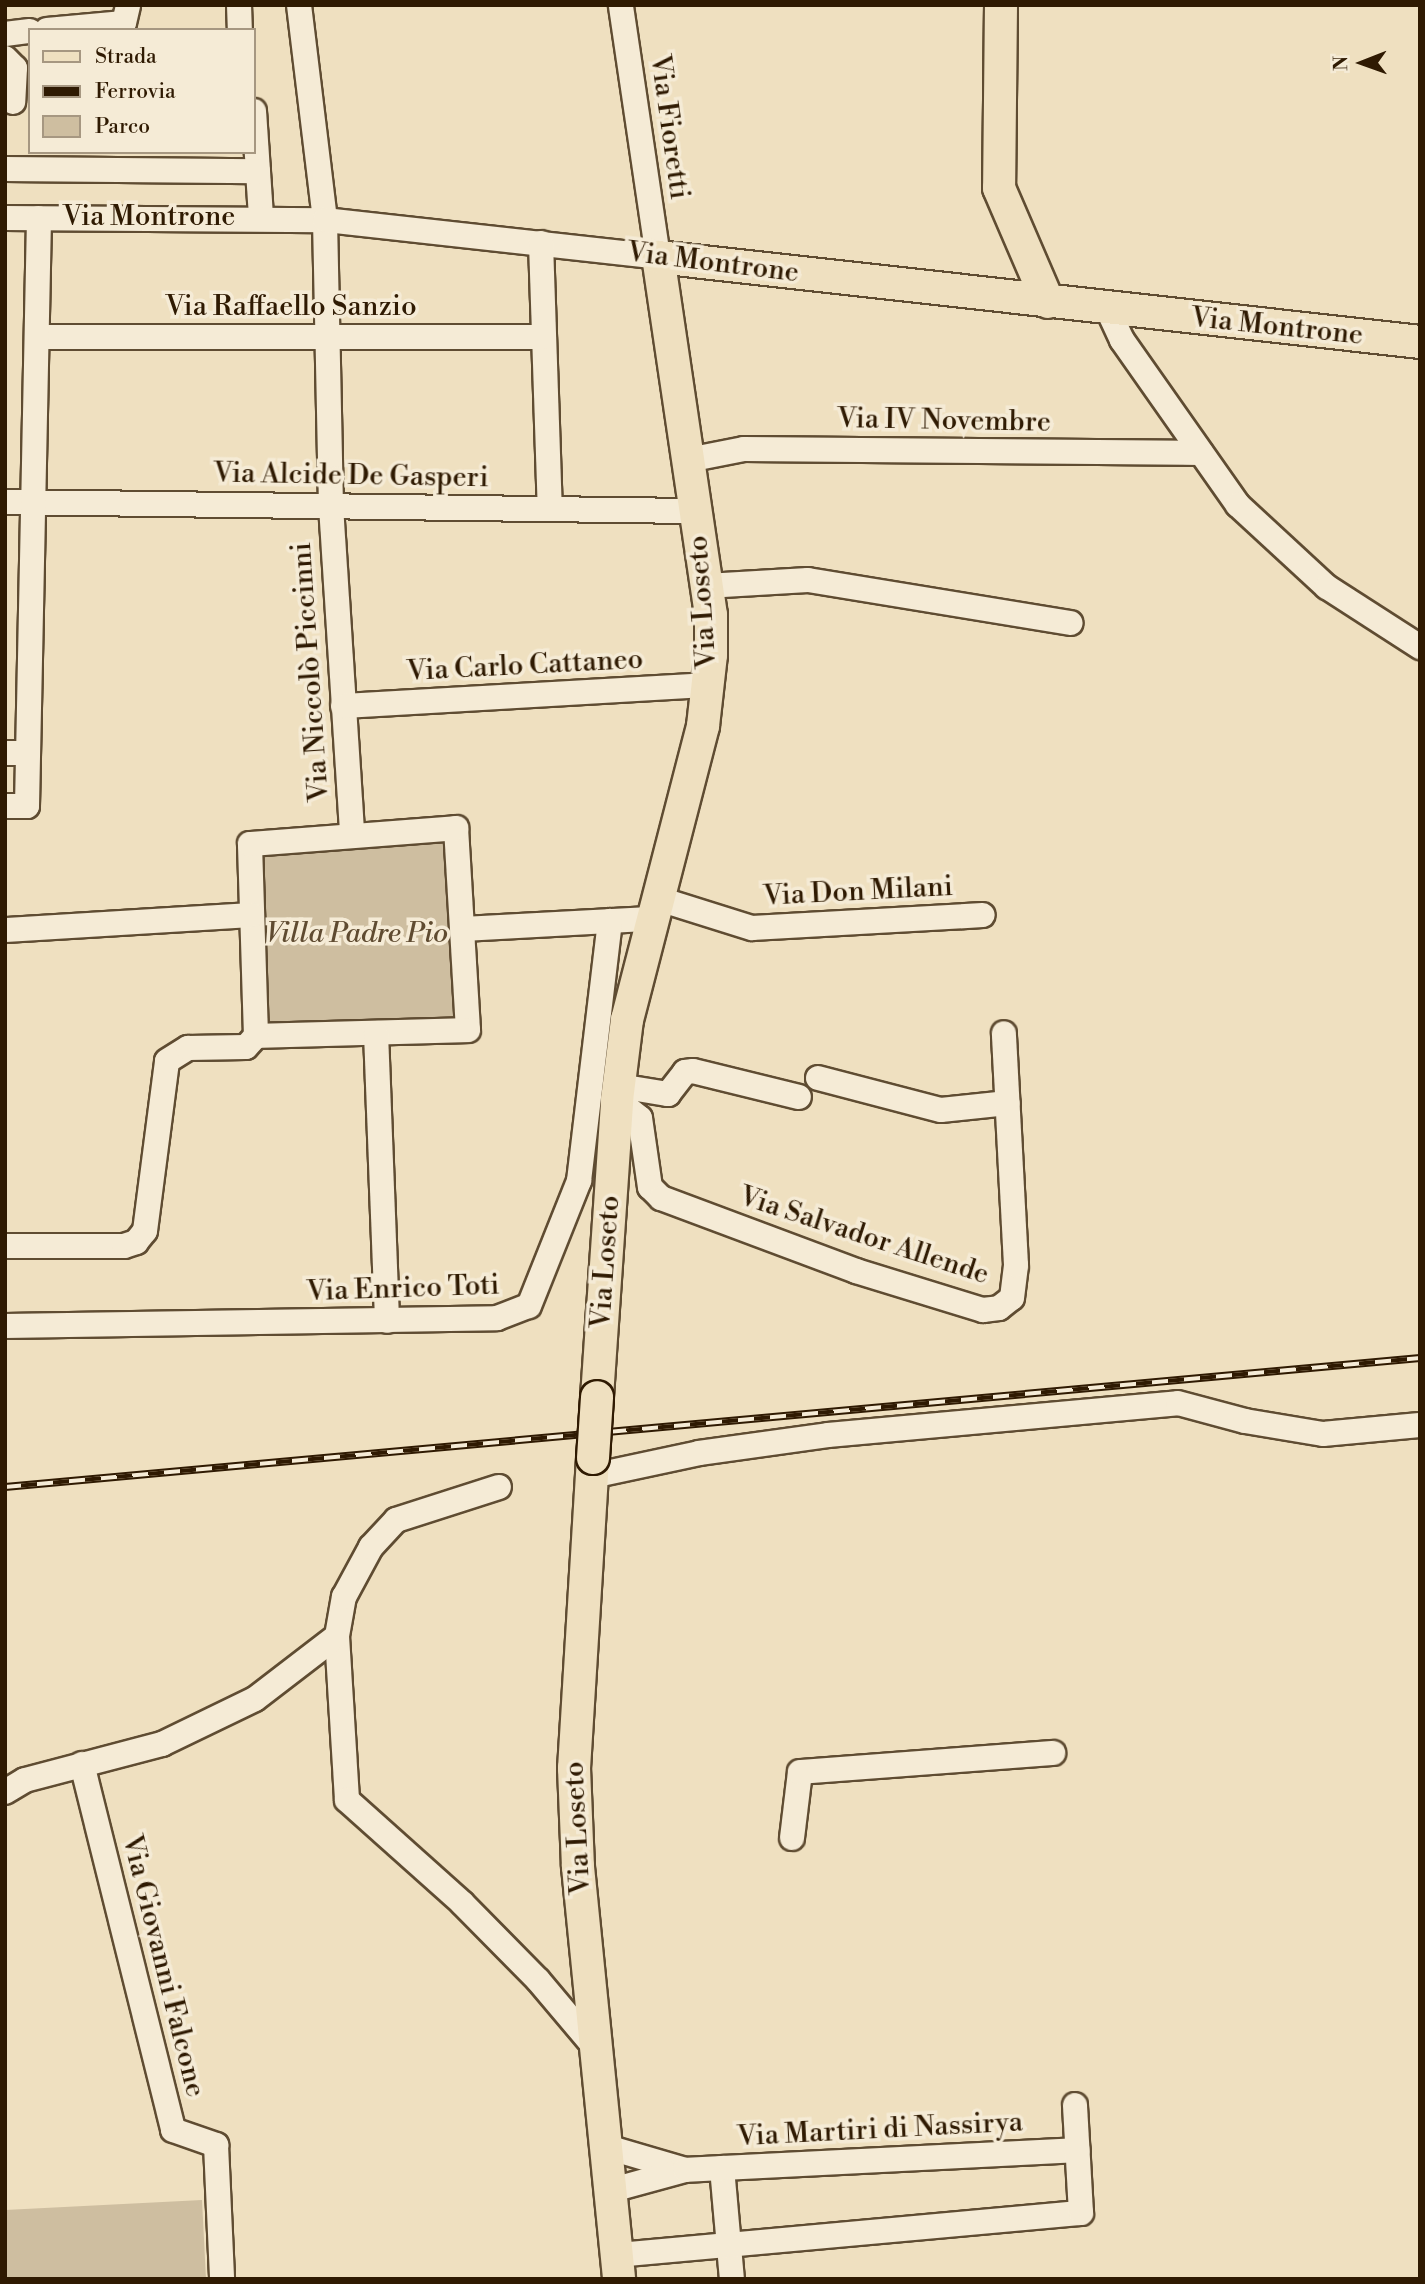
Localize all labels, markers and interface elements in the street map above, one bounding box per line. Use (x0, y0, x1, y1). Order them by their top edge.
legend (28, 28, 256, 154)
north arrow (1327, 28, 1397, 98)
text: Strada (95, 44, 157, 70)
street label: Via Fioretti (642, 53, 696, 201)
text: N (1329, 56, 1353, 71)
text: Ferrovia (95, 79, 176, 105)
text: Parco (95, 114, 150, 140)
street label: Via Montrone (62, 200, 236, 234)
street label: Via Montrone (625, 236, 801, 290)
street label: Via Raffaello Sanzio (165, 290, 417, 324)
street label: Via Montrone (1189, 301, 1365, 353)
street label: Via IV Novembre (837, 402, 1051, 440)
street label: Via Alcide De Gasperi (213, 457, 489, 495)
street label: Via Loseto (682, 534, 724, 670)
street label: Via Niccolò Piccinni (285, 541, 337, 803)
street label: Via Carlo Cattaneo (406, 643, 644, 689)
street label: Via Don Milani (762, 870, 954, 914)
park label: Villa Padre Pio (266, 917, 448, 951)
street label: Via Salvador Allende (735, 1180, 993, 1292)
street label: Via Loseto (585, 1194, 627, 1330)
street label: Via Enrico Toti (306, 1269, 500, 1309)
street label: Via Loseto (558, 1760, 598, 1896)
street label: Via Giovanni Falcone (114, 1832, 212, 2100)
street label: Via Martiri di Nassirya (736, 2106, 1024, 2154)

